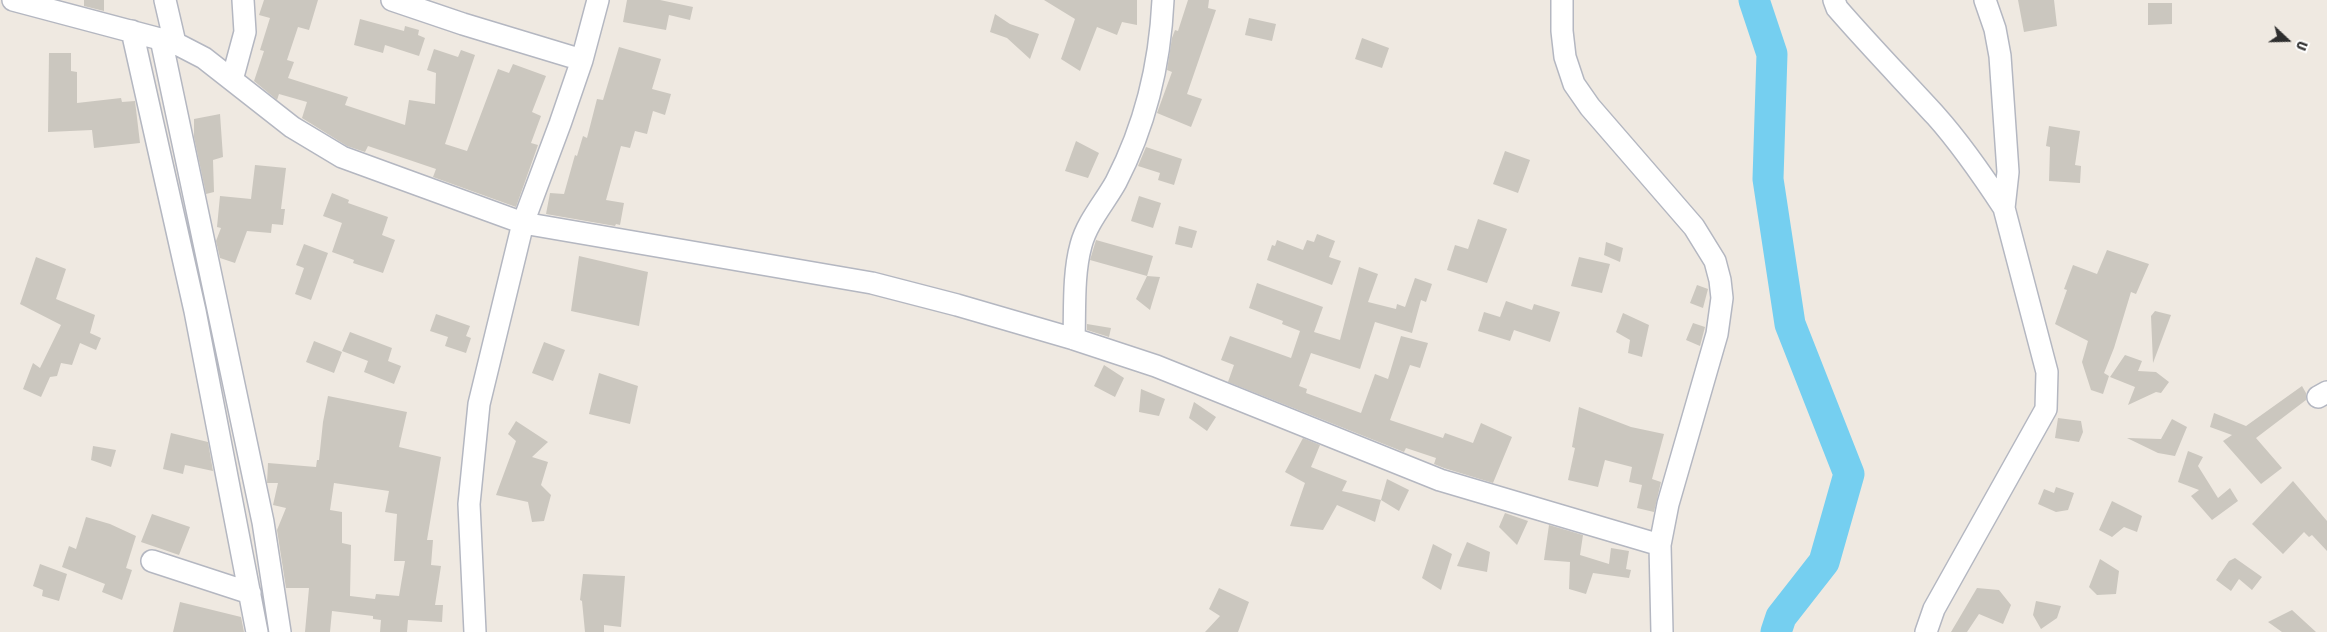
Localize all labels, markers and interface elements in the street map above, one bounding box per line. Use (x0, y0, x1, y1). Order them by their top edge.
north arrow (2262, 15, 2312, 65)
text: U (2292, 39, 2311, 52)

